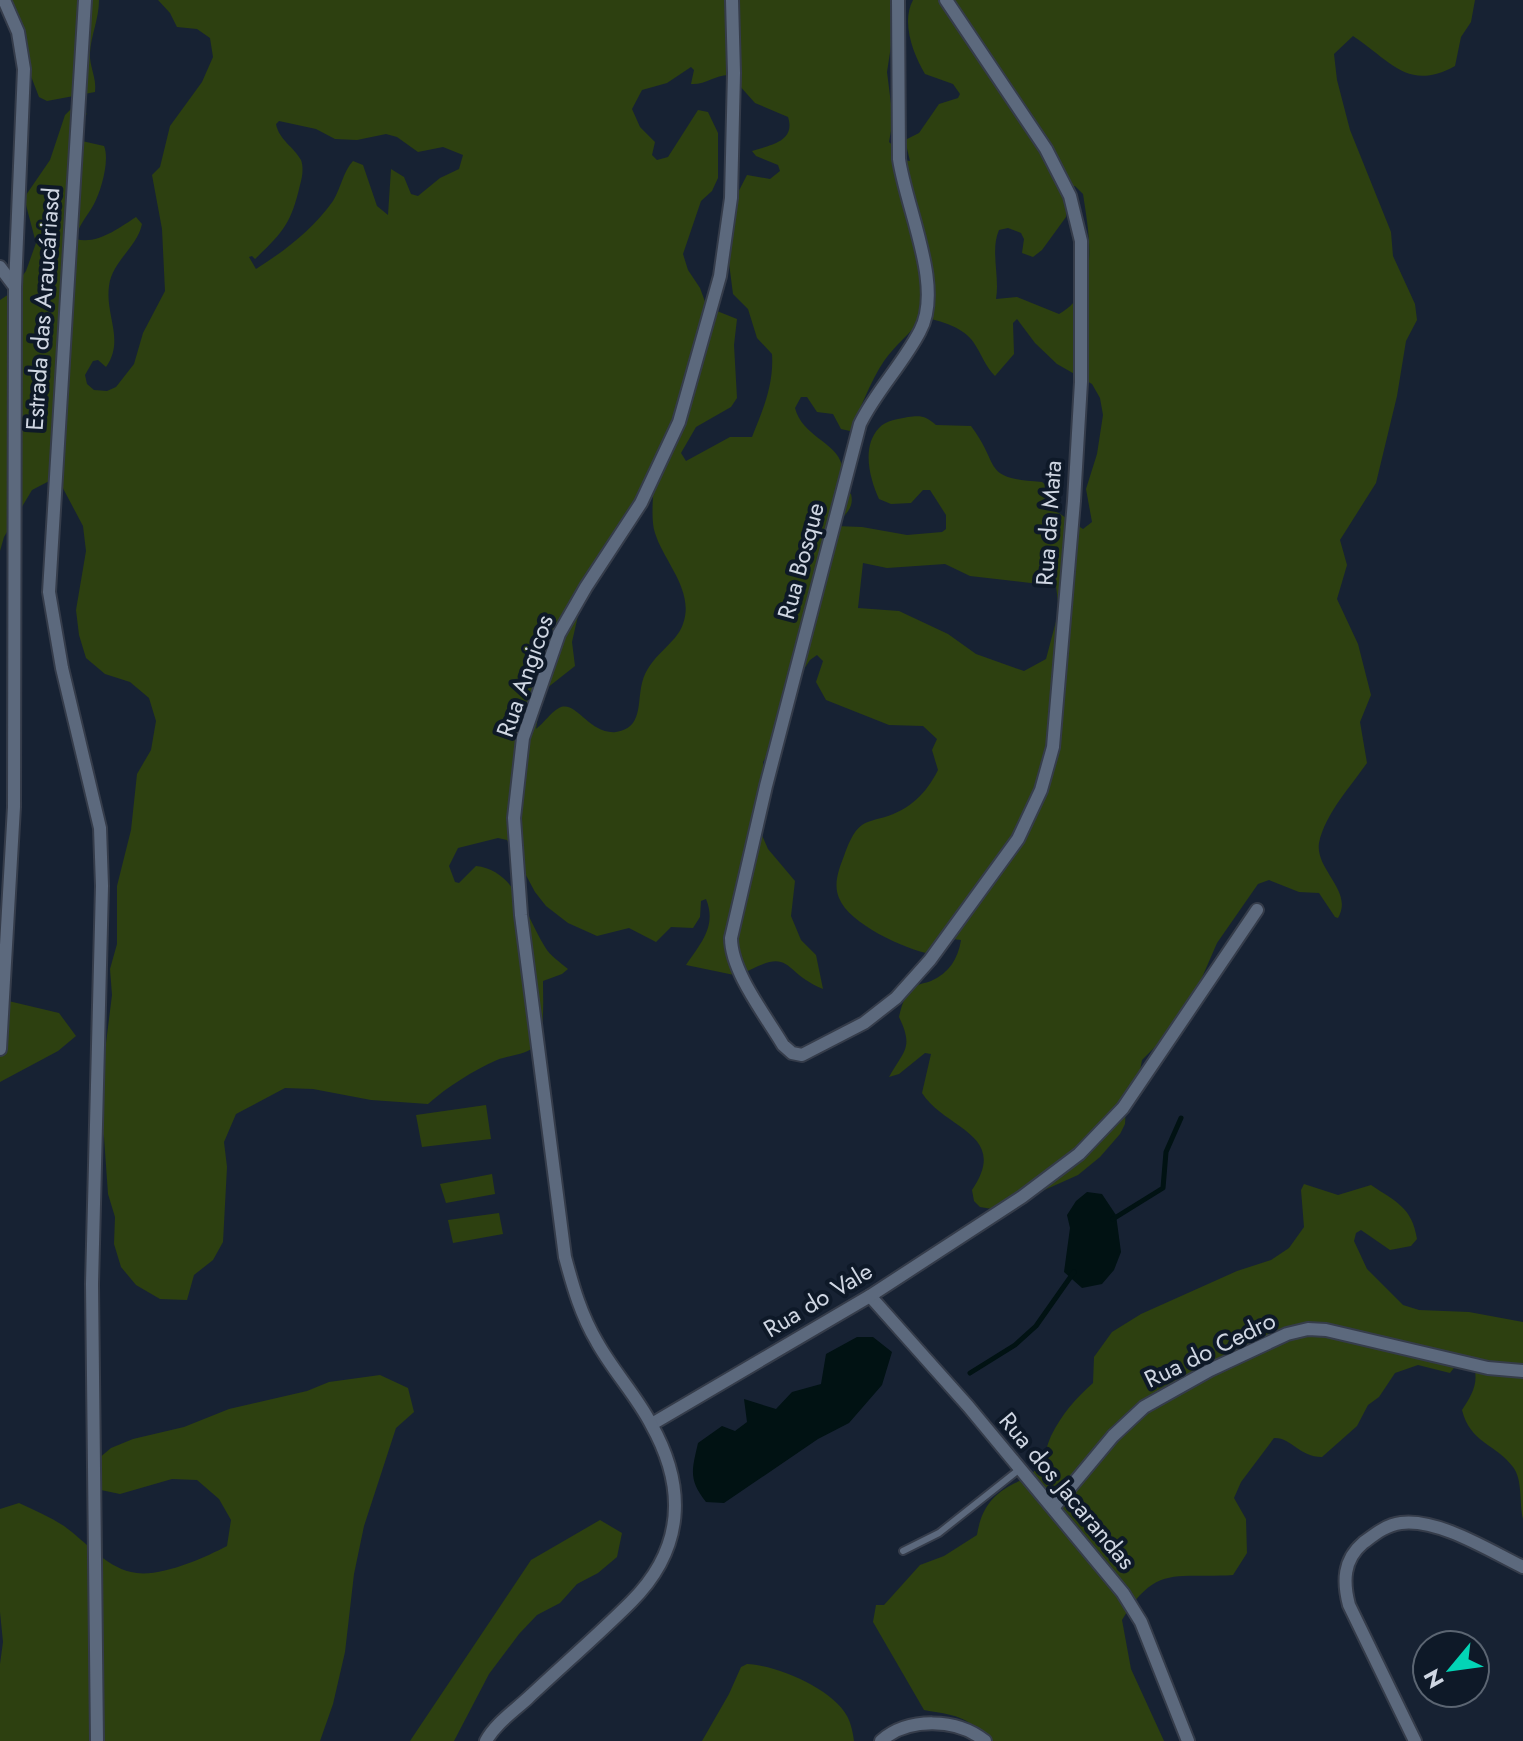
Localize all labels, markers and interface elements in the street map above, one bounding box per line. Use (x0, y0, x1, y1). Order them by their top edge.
street label: Estrada das Araucáriasd (17, 186, 68, 432)
street label: Rua da Mata (1027, 459, 1070, 587)
street label: Rua Bosque (768, 499, 833, 623)
street label: Rua Angicos (487, 610, 562, 742)
street label: Rua do Vale (757, 1253, 879, 1346)
street label: Rua do Cedro (1138, 1303, 1281, 1396)
street label: Rua dos Jacarandas (991, 1404, 1144, 1577)
north arrow (1411, 1629, 1491, 1709)
text: N (1415, 1663, 1452, 1694)

